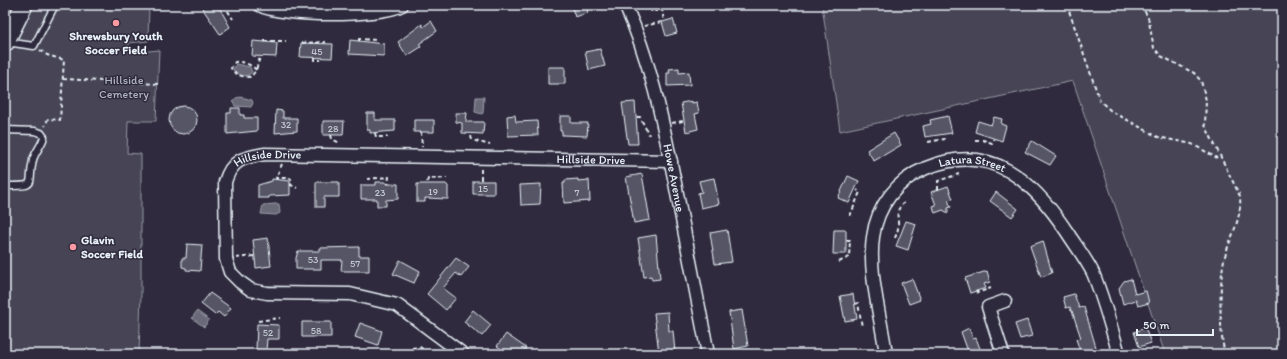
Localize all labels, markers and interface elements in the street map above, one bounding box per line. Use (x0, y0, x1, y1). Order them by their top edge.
marker: Shrewsbury Youth Soccer Field (111, 18, 121, 28)
place label: Shrewsbury Youth Soccer Field (69, 29, 163, 57)
house number: 45 (311, 45, 323, 58)
park label: Hillside Cemetery (99, 73, 149, 101)
house number: 32 (281, 118, 292, 131)
house number: 28 (328, 122, 339, 135)
street label: Howe Avenue (660, 142, 687, 213)
street label: Hillside Drive (231, 147, 302, 170)
street label: Hillside Drive (557, 152, 626, 167)
street label: Latura Street (937, 152, 1009, 176)
house number: 15 (478, 182, 488, 195)
house number: 19 (428, 185, 438, 198)
house number: 23 (375, 186, 386, 199)
house number: 7 (575, 186, 580, 199)
place label: Glavin Soccer Field (81, 233, 143, 261)
marker: Glavin Soccer Field (68, 242, 78, 252)
house number: 53 (308, 253, 319, 266)
house number: 57 (350, 257, 360, 270)
scale bar (1137, 311, 1213, 337)
text: 50 m (1143, 318, 1169, 332)
house number: 58 (311, 324, 322, 337)
house number: 52 (263, 326, 274, 339)

